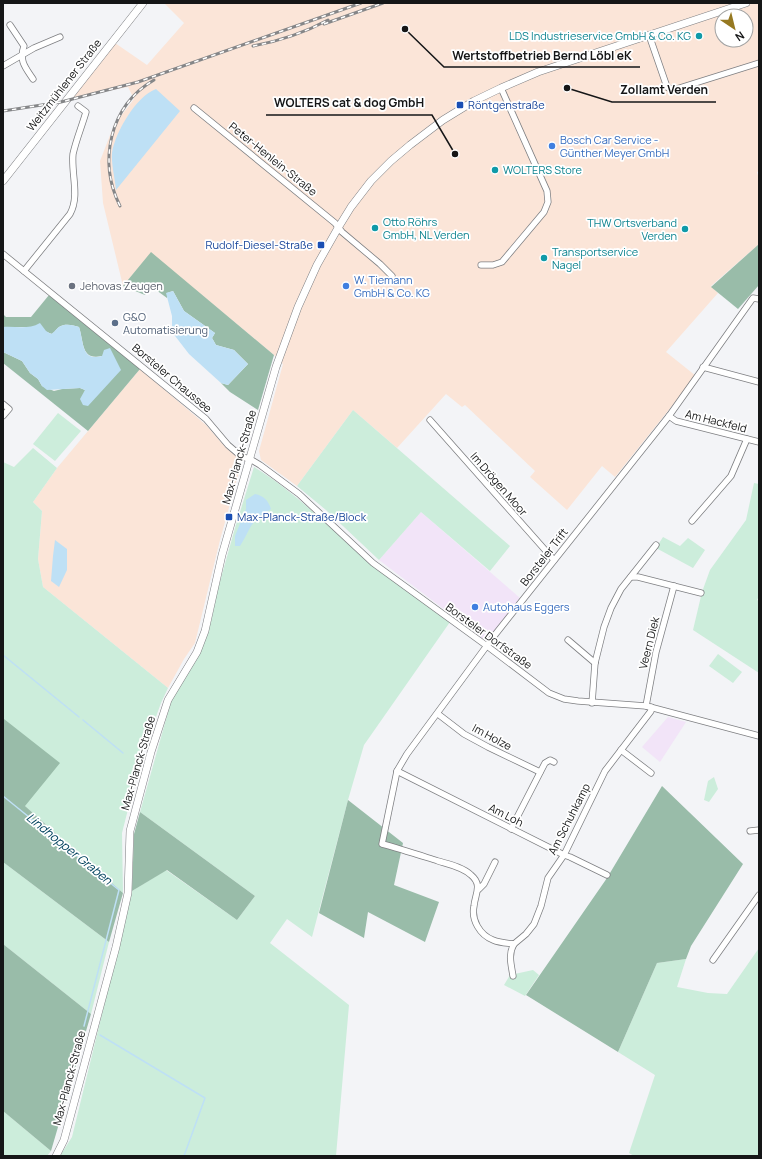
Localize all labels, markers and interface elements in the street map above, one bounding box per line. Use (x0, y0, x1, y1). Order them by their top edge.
north arrow (714, 8, 754, 48)
place label: LDS Industrieservice GmbH & Co. KG (509, 28, 691, 43)
text: N (732, 28, 748, 45)
marker: LDS Industrieservice GmbH & Co. KG (694, 31, 704, 41)
street label: Weitzmühlener Straße (23, 35, 105, 134)
callout: Wertstoffbetrieb Bernd Löbl eK (444, 43, 640, 67)
text: Wertstoffbetrieb Bernd Löbl eK (452, 47, 632, 64)
callout: Zollamt Verden (612, 78, 716, 102)
text: Zollamt Verden (620, 81, 708, 98)
callout: WOLTERS cat & dog GmbH (266, 91, 432, 115)
text: WOLTERS cat & dog GmbH (274, 94, 424, 111)
place label: Röntgenstraße (468, 97, 545, 112)
marker: Röntgenstraße (455, 100, 465, 110)
street label: Peter-Henlein-Straße (226, 118, 321, 199)
place label: Bosch Car Service - Günther Meyer GmbH (560, 132, 669, 160)
marker: Bosch Car Service - Günther Meyer GmbH (547, 141, 557, 151)
place label: WOLTERS Store (503, 162, 583, 177)
marker: WOLTERS Store (490, 165, 500, 175)
place label: Otto Röhrs GmbH, NL Verden (383, 214, 470, 242)
place label: THW Ortsverband Verden (587, 215, 677, 243)
marker: Otto Röhrs GmbH, NL Verden (370, 223, 380, 233)
marker: THW Ortsverband Verden (680, 224, 690, 234)
place label: Rudolf-Diesel-Straße (206, 237, 314, 252)
marker: Rudolf-Diesel-Straße (316, 240, 326, 250)
place label: Transportservice Nagel (552, 244, 639, 272)
marker: Transportservice Nagel (539, 253, 549, 263)
place label: W. Tiemann GmbH & Co. KG (354, 272, 430, 300)
place label: Jehovas Zeugen (80, 278, 163, 293)
marker: Jehovas Zeugen (67, 281, 77, 291)
marker: W. Tiemann GmbH & Co. KG (341, 281, 351, 291)
place label: G&O Automatisierung (123, 309, 208, 337)
marker: G&O Automatisierung (110, 318, 120, 328)
street label: Borsteler Chaussee (129, 340, 216, 416)
street label: Am Hackfeld (684, 406, 748, 435)
street label: Max-Planck-Straße (218, 407, 259, 506)
street label: Im Drögen Moor (468, 449, 531, 519)
place label: Max-Planck-Straße/Block (237, 509, 367, 524)
marker: Max-Planck-Straße/Block (224, 512, 234, 522)
street label: Borsteler Trift (516, 525, 571, 589)
street label: Borsteler Dorfstraße (443, 599, 536, 672)
place label: Autohaus Eggers (483, 599, 570, 614)
marker: Autohaus Eggers (470, 602, 480, 612)
street label: Veern Diek (635, 615, 662, 671)
street label: Max-Planck-Straße (117, 713, 158, 812)
street label: Im Holze (470, 720, 515, 753)
street label: Am Schuhkamp (544, 780, 593, 857)
street label: Am Loh (486, 799, 526, 830)
water label: Lindhopper Graben (23, 809, 116, 889)
street label: Max-Planck-Straße (49, 1028, 89, 1127)

